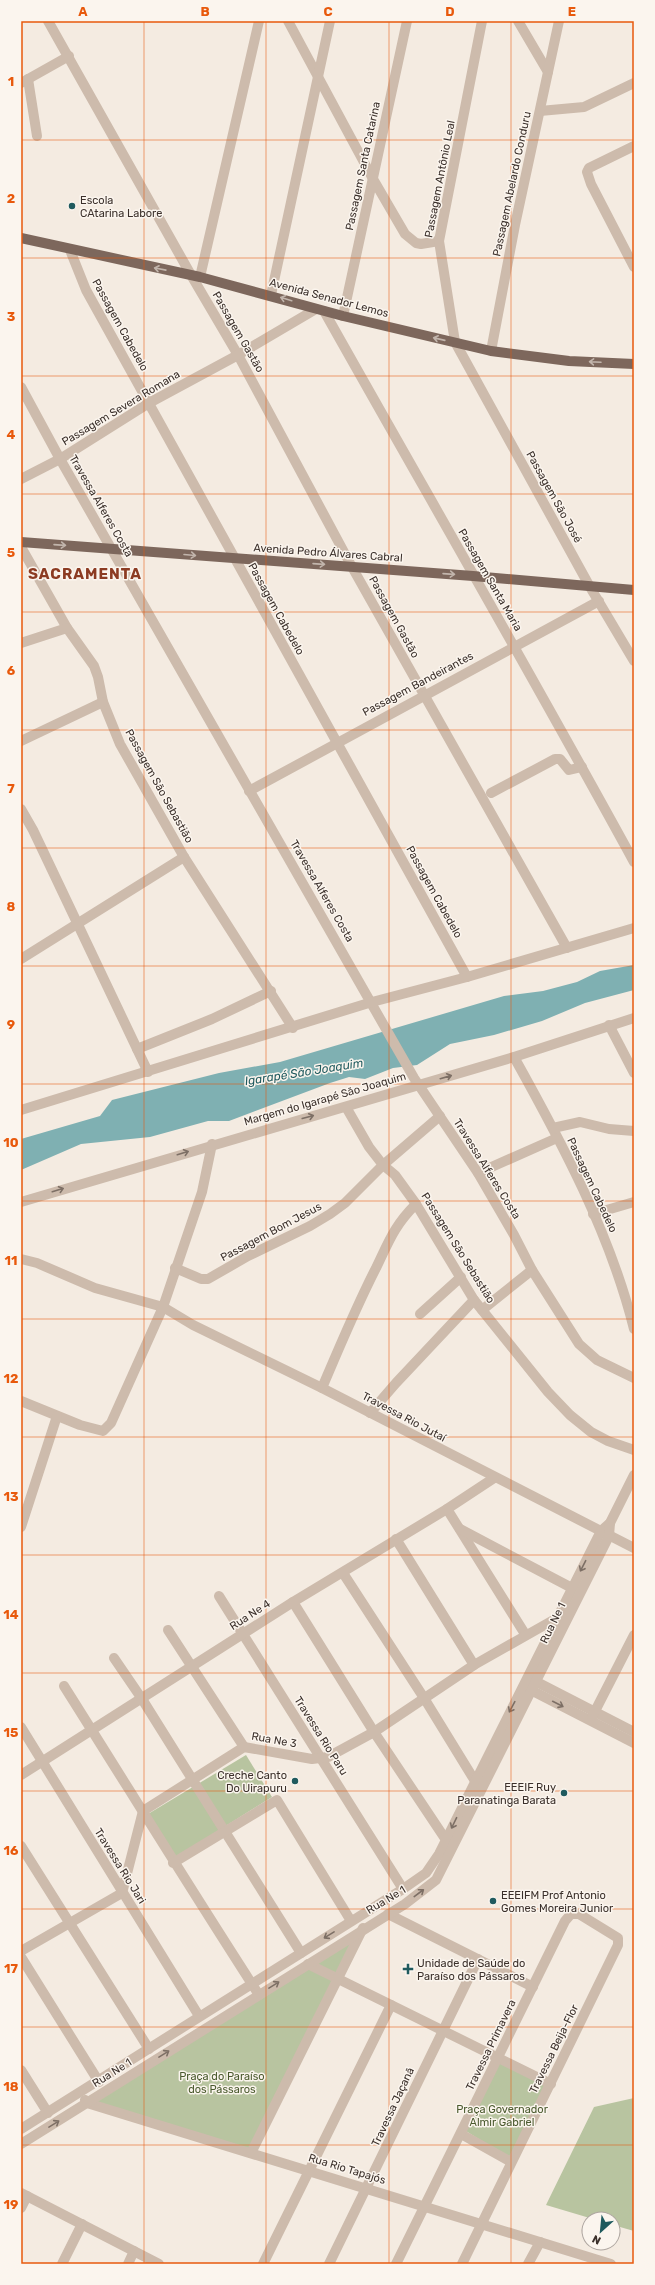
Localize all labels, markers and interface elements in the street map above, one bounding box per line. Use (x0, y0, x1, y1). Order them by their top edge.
text: A (78, 4, 88, 19)
text: B (200, 4, 210, 19)
text: C (323, 4, 333, 19)
text: D (445, 4, 455, 19)
text: E (568, 4, 576, 19)
text: 1 (8, 74, 14, 89)
street label: Passagem Santa Catarina (343, 100, 383, 232)
street label: Passagem Abelardo Conduru (490, 110, 534, 258)
street label: Passagem Antônio Leal (422, 119, 458, 239)
text: 2 (7, 191, 15, 206)
place label: Escola CAtarina Labore (80, 194, 162, 220)
marker: Escola CAtarina Labore (67, 201, 77, 211)
one-way arrow (154, 264, 167, 272)
street label: Avenida Senador Lemos (268, 276, 390, 320)
street label: Passagem Cabedelo (89, 277, 151, 373)
street label: Passagem Gastão (210, 289, 266, 375)
one-way arrow (280, 295, 293, 302)
text: 3 (7, 309, 16, 324)
one-way arrow (433, 334, 446, 342)
one-way arrow (589, 359, 602, 366)
street label: Passagem Severa Romana (60, 368, 182, 448)
text: 4 (7, 427, 16, 442)
street label: Passagem São José (523, 449, 585, 545)
street label: Travessa Alferes Costa (66, 453, 136, 559)
street label: Passagem Santa Maria (455, 527, 525, 633)
one-way arrow (53, 541, 66, 548)
street label: Avenida Pedro Álvares Cabral (253, 541, 403, 565)
text: 5 (7, 545, 15, 560)
one-way arrow (183, 551, 196, 558)
street label: Passagem Cabedelo (245, 561, 307, 657)
one-way arrow (312, 561, 325, 568)
district label: SACRAMENTA (28, 565, 142, 583)
one-way arrow (442, 570, 455, 577)
street label: Passagem Gastão (366, 574, 422, 660)
street label: Passagem Bandeirantes (360, 649, 476, 719)
text: 6 (7, 663, 16, 678)
street label: Passagem São Sebastião (122, 727, 196, 845)
text: 7 (7, 781, 15, 796)
street label: Travessa Alferes Costa (287, 838, 357, 944)
street label: Passagem Cabedelo (403, 844, 465, 940)
text: 8 (7, 899, 16, 914)
text: 9 (7, 1017, 15, 1032)
water label: Igarapé São Joaquim (244, 1056, 364, 1088)
street label: Margem do Igarapé São Joaquim (243, 1070, 408, 1128)
one-way arrow (439, 1073, 452, 1080)
one-way arrow (301, 1113, 314, 1120)
street label: Travessa Alferes Costa (451, 1116, 523, 1222)
text: 10 (3, 1135, 19, 1150)
street label: Passagem Cabedelo (564, 1135, 620, 1235)
one-way arrow (176, 1149, 189, 1156)
one-way arrow (52, 1186, 65, 1193)
street label: Passagem São Sebastião (419, 1190, 497, 1306)
street label: Passagem Bom Jesus (218, 1200, 324, 1264)
text: 11 (5, 1253, 17, 1268)
text: 12 (4, 1371, 18, 1386)
street label: Travessa Rio Jutaí (360, 1389, 449, 1445)
text: 13 (3, 1489, 19, 1504)
one-way arrow (579, 1560, 586, 1572)
street label: Rua Ne 4 (227, 1597, 273, 1633)
street label: Rua Ne 1 (538, 1600, 568, 1646)
text: 14 (3, 1607, 19, 1622)
street label: Travessa Rio Paru (292, 1694, 350, 1778)
one-way arrow (508, 1701, 515, 1713)
one-way arrow (551, 1701, 563, 1708)
text: 15 (4, 1725, 18, 1740)
street label: Rua Ne 3 (250, 1730, 298, 1750)
place label: Creche Canto Do Uirapuru (217, 1769, 287, 1795)
marker: Creche Canto Do Uirapuru (290, 1776, 300, 1786)
place label: EEEIF Ruy Paranatinga Barata (457, 1781, 556, 1807)
marker: EEEIF Ruy Paranatinga Barata (559, 1788, 569, 1798)
one-way arrow (450, 1817, 457, 1829)
street label: Travessa Rio Jari (92, 1826, 148, 1906)
text: 16 (4, 1843, 19, 1858)
street label: Rua Ne 1 (364, 1883, 408, 1917)
one-way arrow (414, 1889, 425, 1898)
place label: EEEIFM Prof Antonio Gomes Moreira Junior (501, 1889, 614, 1915)
marker: EEEIFM Prof Antonio Gomes Moreira Junior (488, 1896, 498, 1906)
one-way arrow (323, 1932, 335, 1940)
place label: Unidade de Saúde do Paraíso dos Pássaros (417, 1957, 525, 1983)
text: 17 (4, 1961, 19, 1976)
marker: Unidade de Saúde do Paraíso dos Pássaros (402, 1963, 414, 1975)
one-way arrow (268, 1981, 280, 1989)
street label: Travessa Primavera (463, 1997, 519, 2093)
street label: Travessa Beija-Flor (527, 2002, 582, 2096)
one-way arrow (158, 2050, 170, 2058)
street label: Rua Ne 1 (90, 2056, 134, 2090)
street label: Travessa Jaçanã (369, 2066, 417, 2148)
park label: Praça do Paraíso dos Pássaros (179, 2070, 265, 2096)
text: 18 (3, 2079, 19, 2094)
park label: Praça Governador Almir Gabriel (456, 2103, 549, 2129)
one-way arrow (48, 2119, 60, 2127)
street label: Rua Rio Tapajós (307, 2151, 388, 2187)
text: 19 (4, 2197, 18, 2212)
north arrow (581, 2211, 621, 2251)
text: N (590, 2232, 603, 2247)

